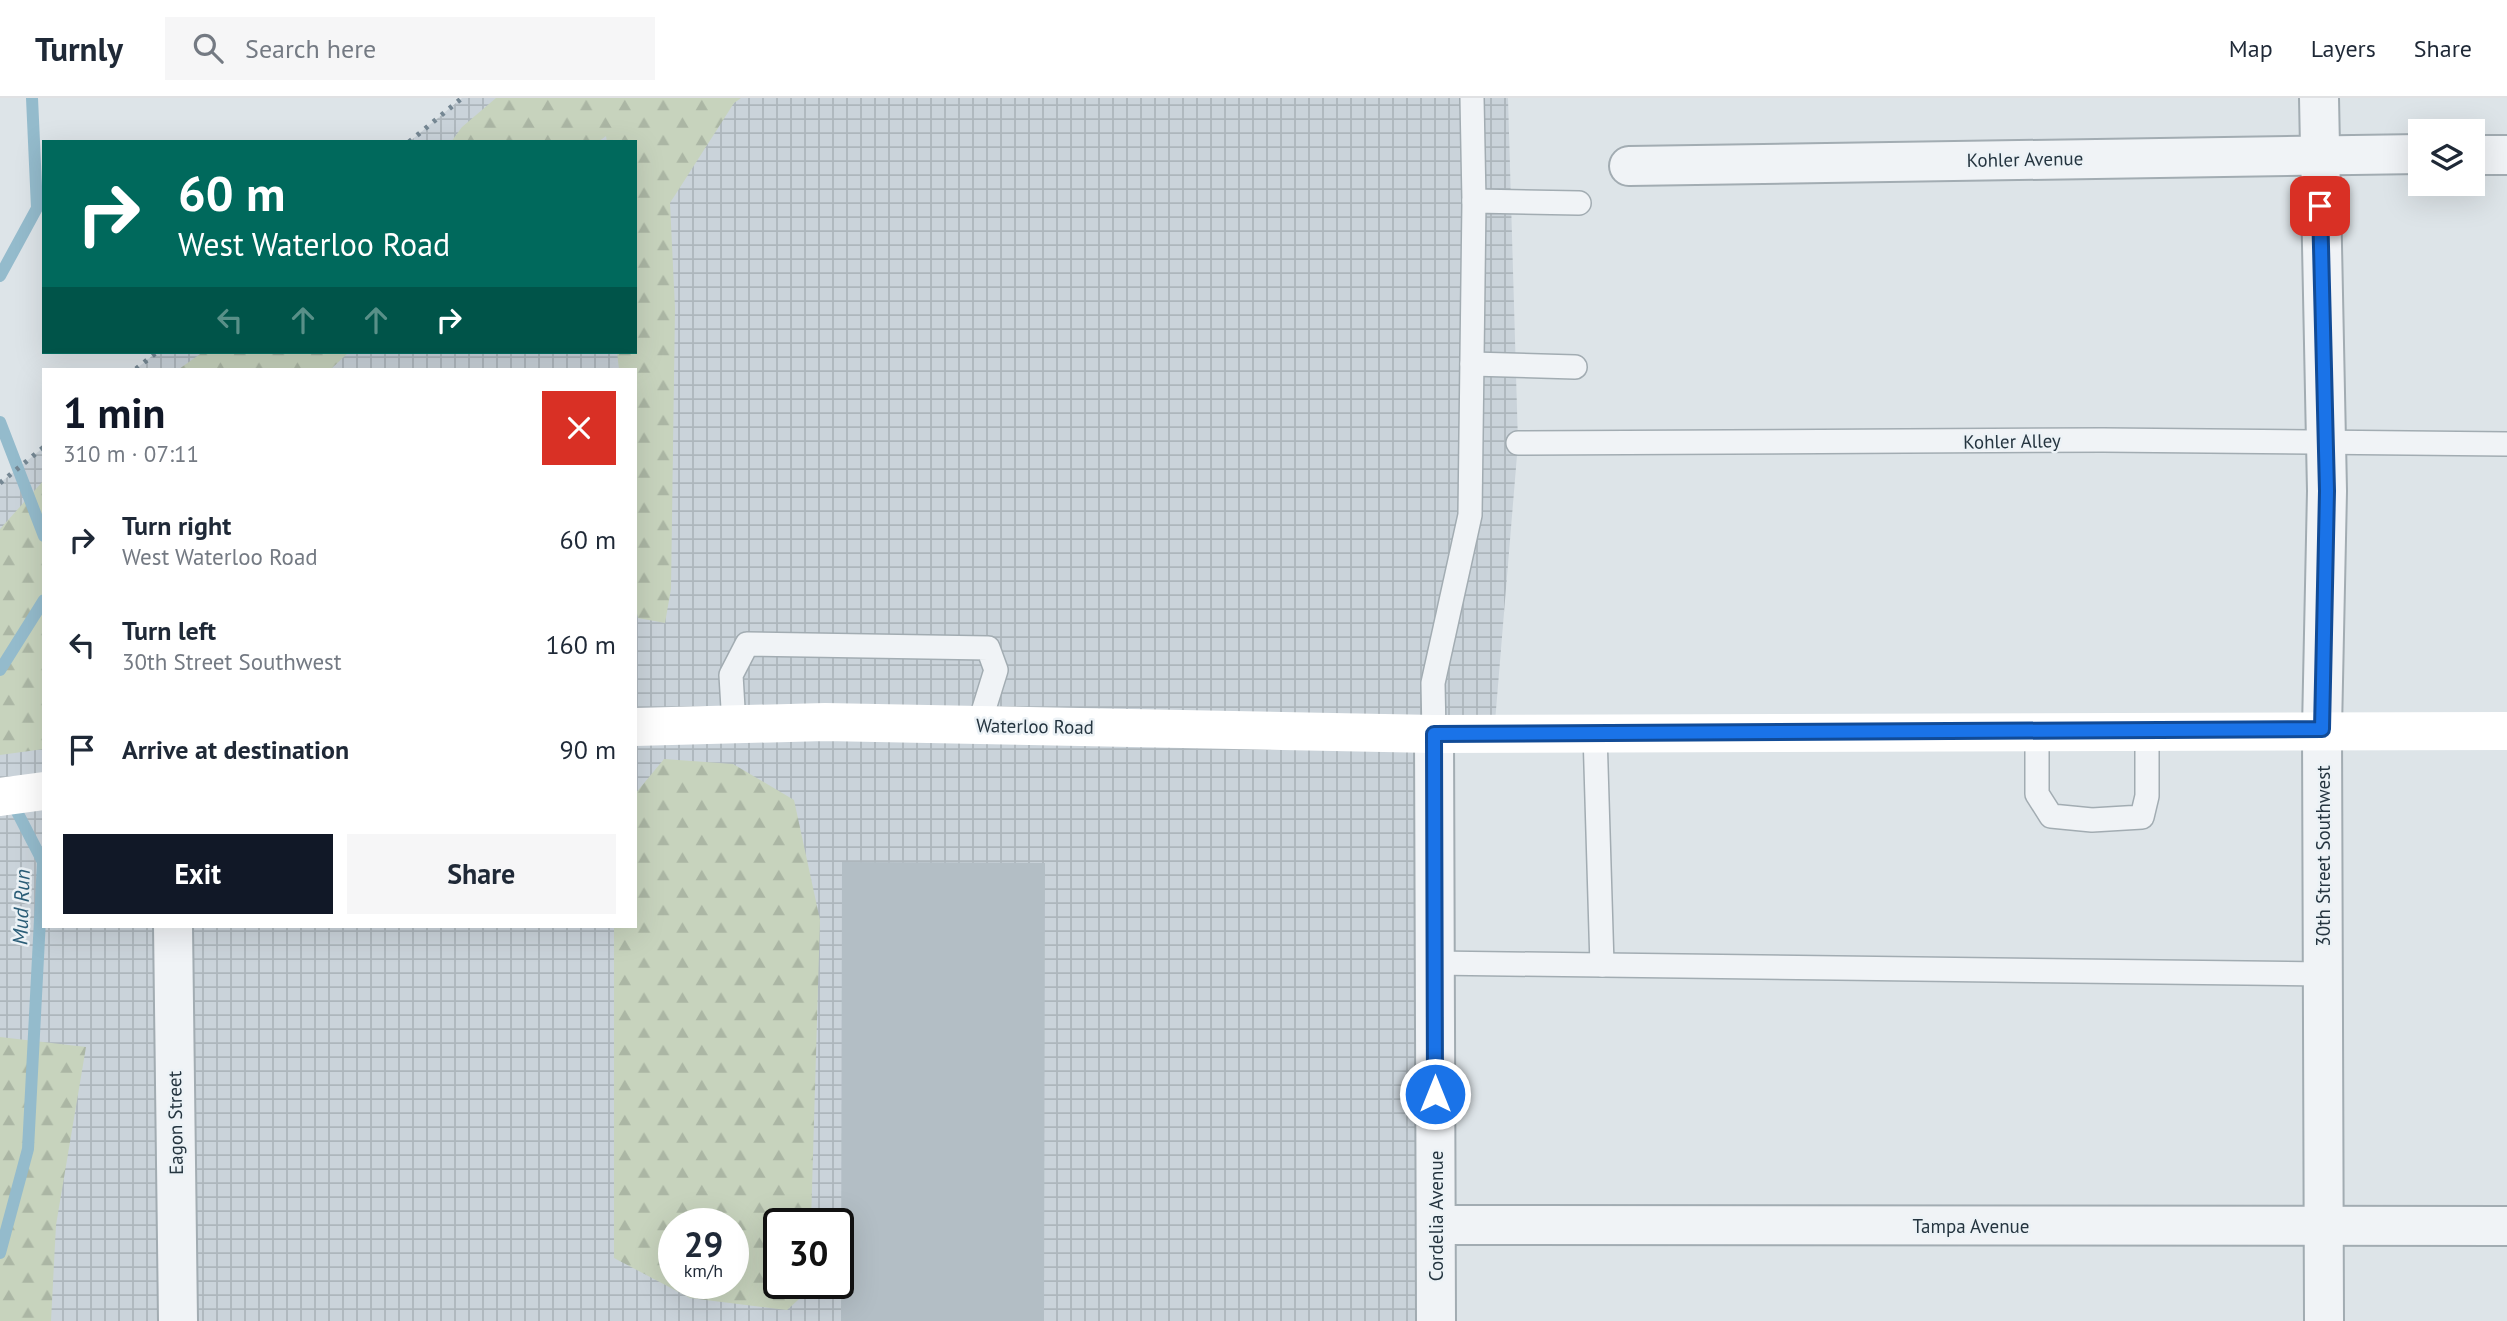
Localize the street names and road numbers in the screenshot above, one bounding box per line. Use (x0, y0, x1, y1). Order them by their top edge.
street label: Kohler Avenue (1966, 146, 2084, 172)
street label: Kohler Alley (1963, 428, 2061, 454)
street label: Waterloo Road (976, 713, 1094, 739)
street label: 30th Street Southwest (2311, 765, 2335, 947)
street label: Eagon Street (162, 1070, 188, 1175)
street label: Cordelia Avenue (1424, 1151, 1448, 1281)
street label: Tampa Avenue (1913, 1214, 2029, 1238)

